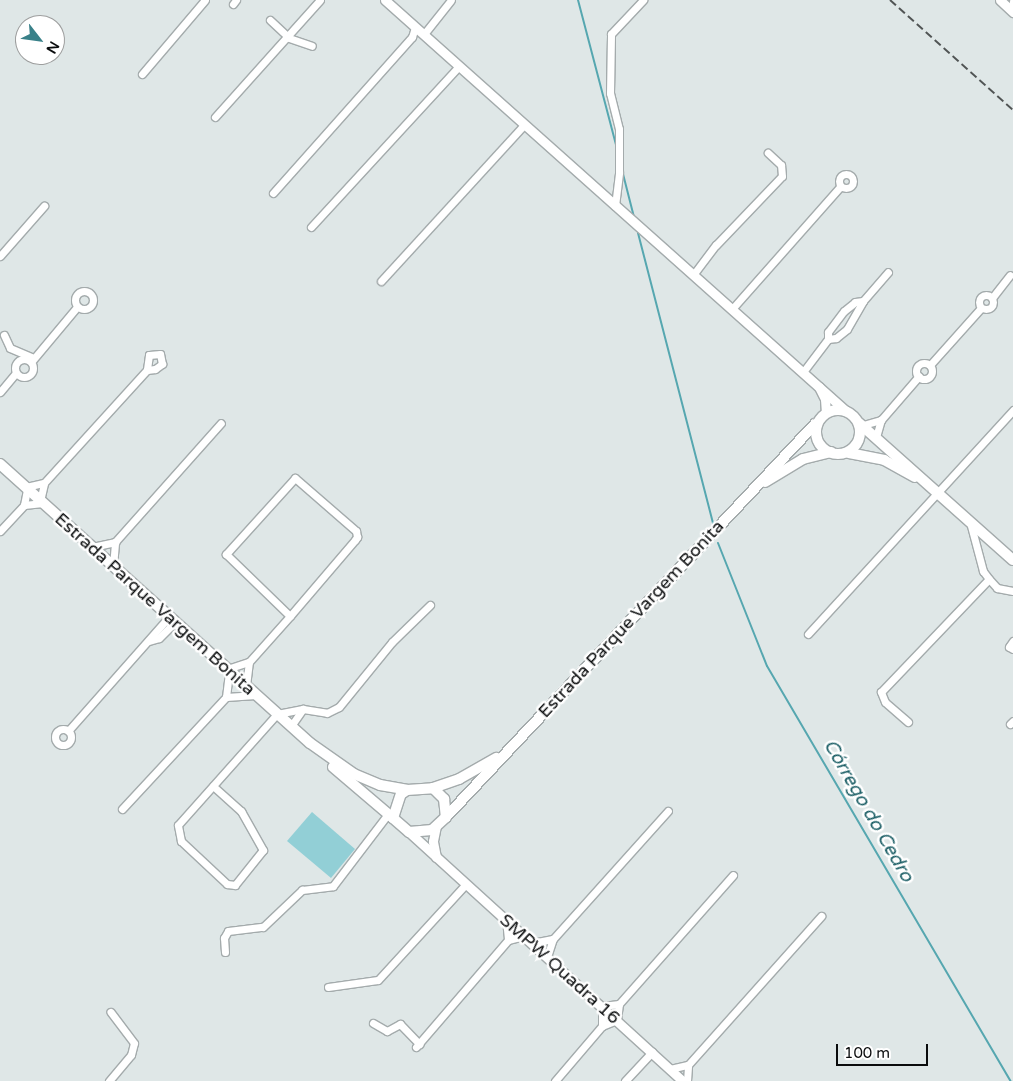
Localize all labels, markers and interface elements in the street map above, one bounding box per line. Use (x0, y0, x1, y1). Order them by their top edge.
north arrow (15, 15, 65, 65)
text: N (42, 38, 63, 56)
street label: Estrada Parque Vargem Bonita (50, 508, 260, 700)
street label: Estrada Parque Vargem Bonita (534, 516, 728, 722)
water label: Córrego do Cedro (818, 736, 918, 886)
street label: SMPW Quadra 16 (495, 909, 625, 1029)
scale bar (838, 1034, 930, 1066)
text: 100 m (844, 1044, 890, 1062)

